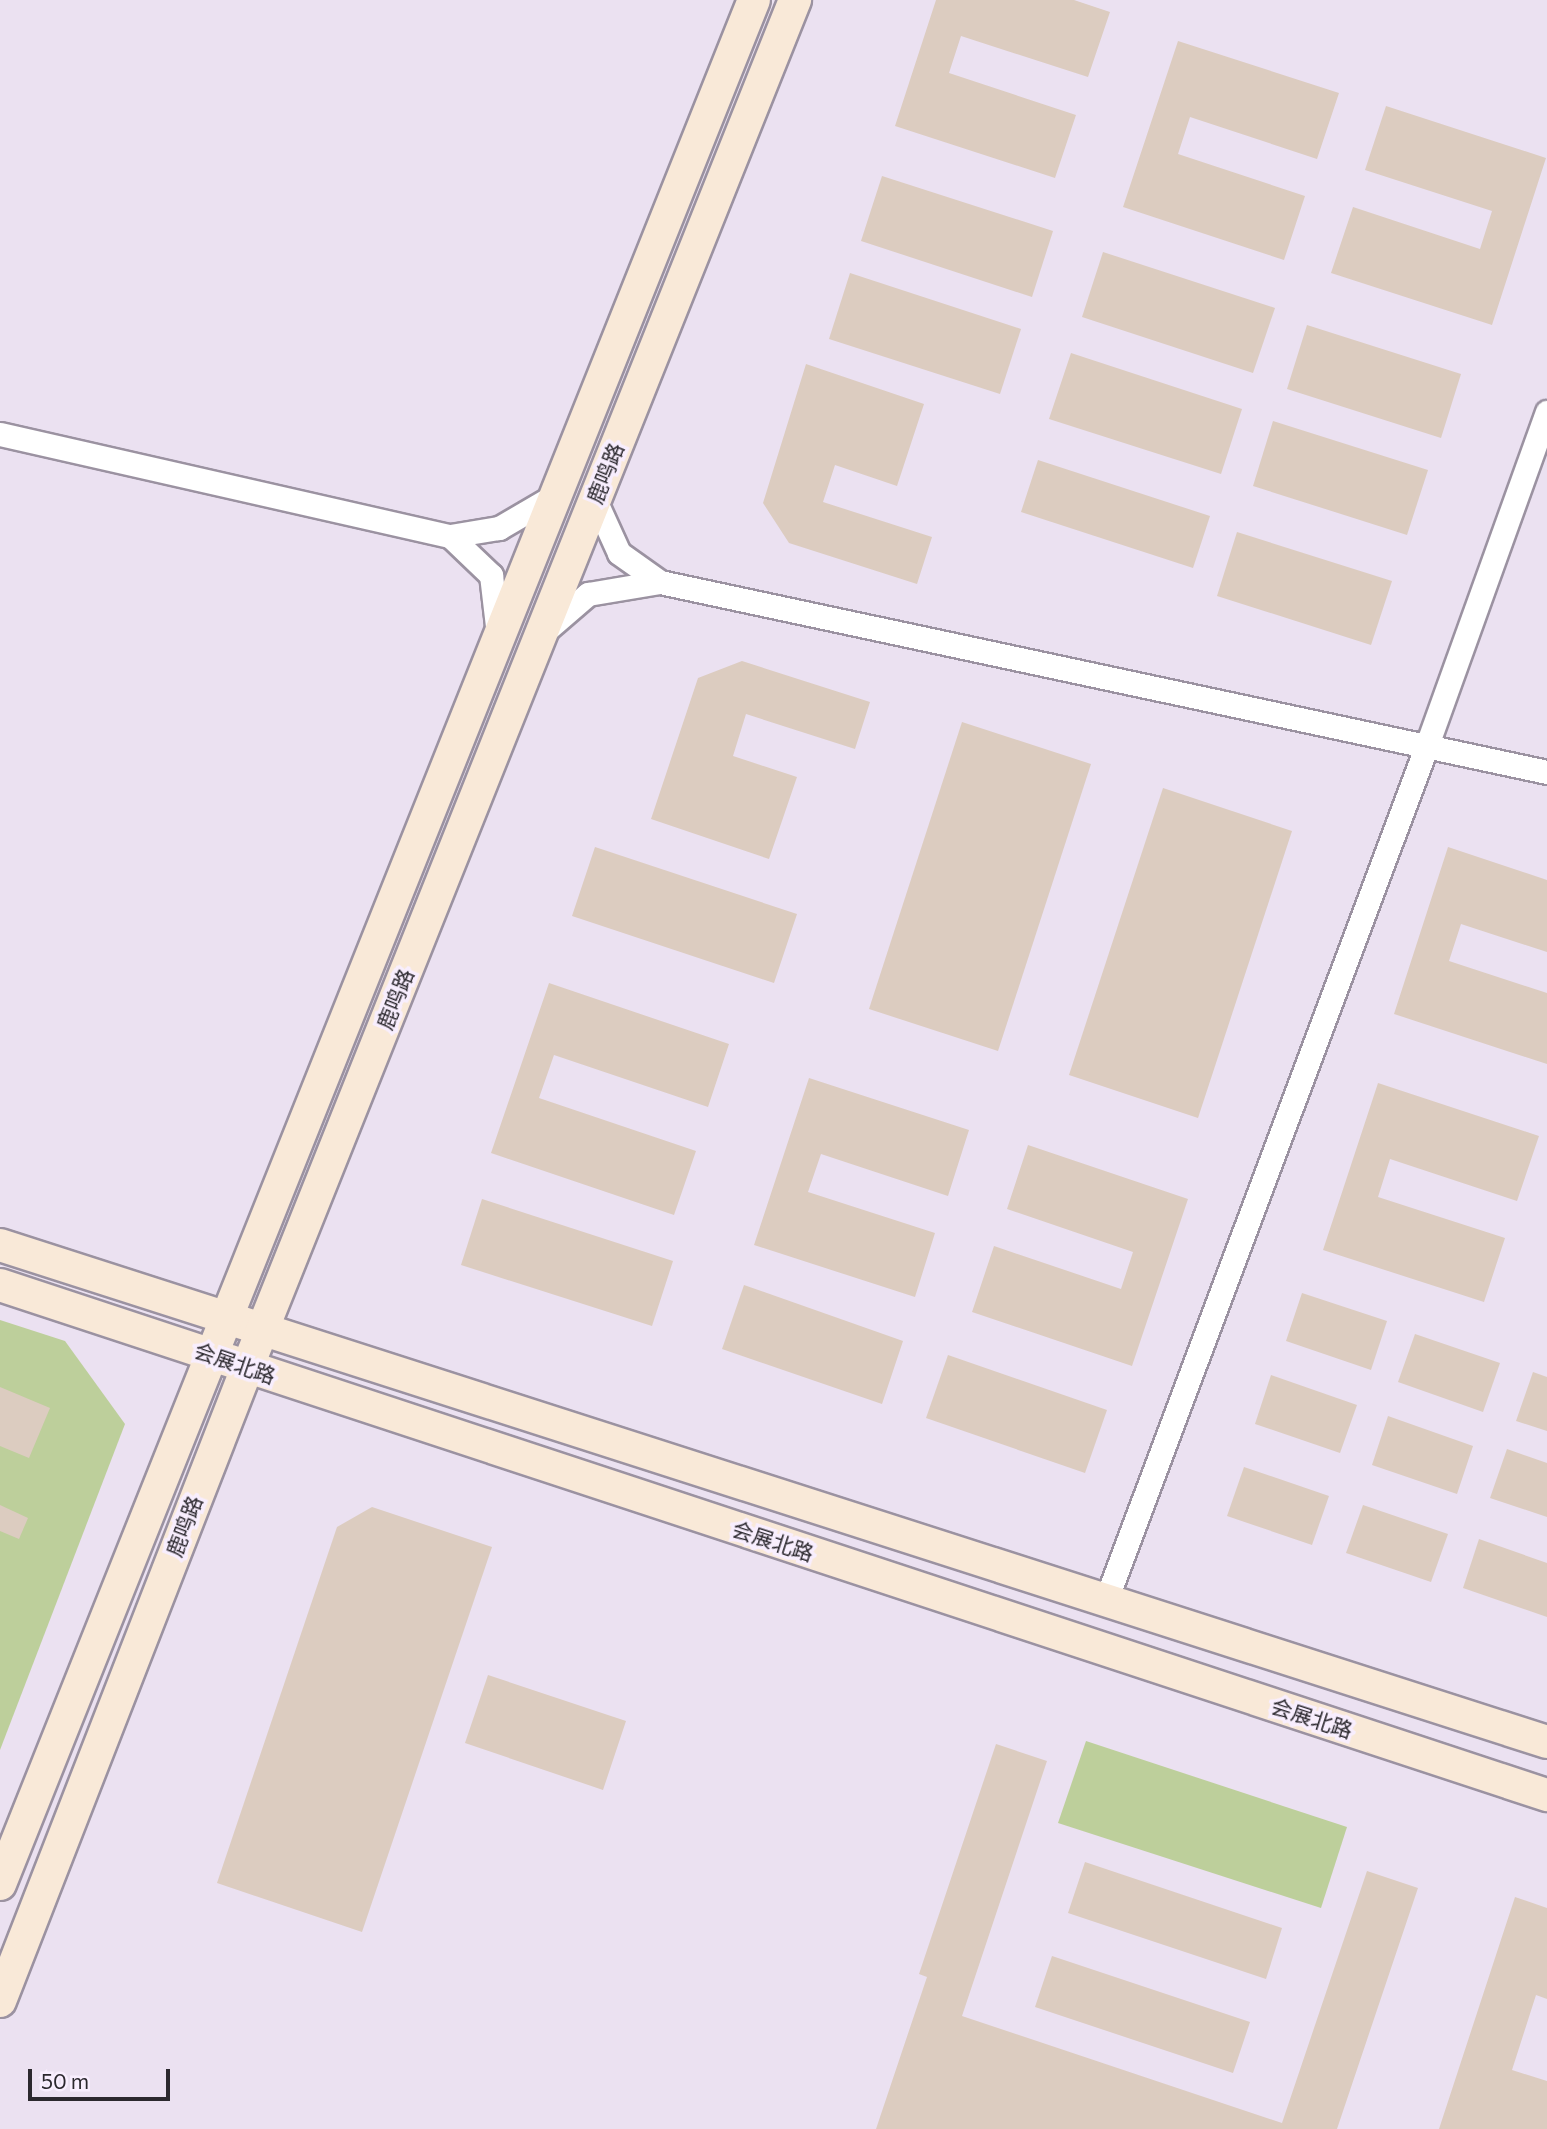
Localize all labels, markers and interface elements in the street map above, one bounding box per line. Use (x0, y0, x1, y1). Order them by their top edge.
street label: 鹿鸣路 (582, 439, 628, 507)
street label: 鹿鸣路 (372, 965, 418, 1033)
street label: 会展北路 (191, 1337, 279, 1389)
street label: 鹿鸣路 (161, 1492, 207, 1560)
street label: 会展北路 (729, 1516, 817, 1566)
street label: 会展北路 (1268, 1693, 1356, 1743)
scale bar (32, 2056, 173, 2100)
text: 50 m (41, 2068, 89, 2093)

